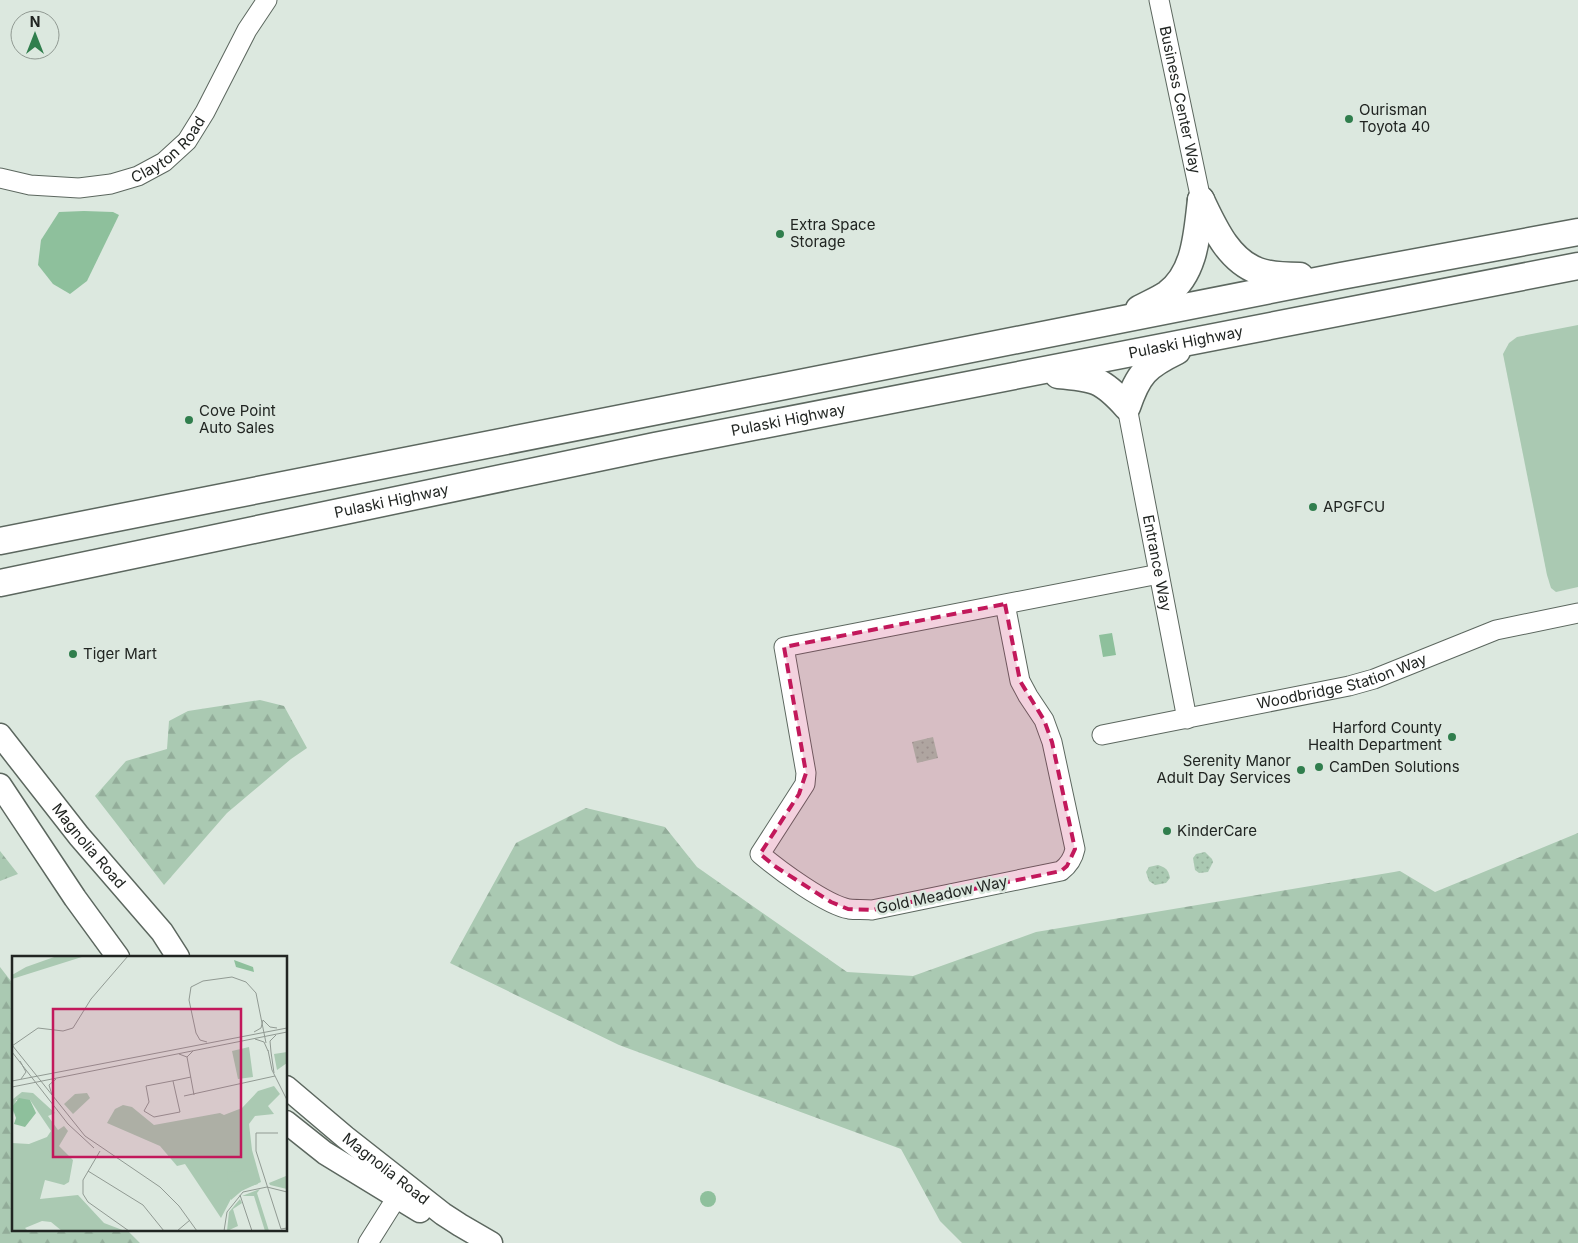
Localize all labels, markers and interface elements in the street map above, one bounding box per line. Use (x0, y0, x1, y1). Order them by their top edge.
north arrow (10, 10, 60, 60)
text: N (30, 13, 40, 30)
street label: Business Center Way (1156, 24, 1205, 176)
place label: Ourisman Toyota 40 (1359, 100, 1430, 136)
street label: Clayton Road (129, 113, 209, 186)
marker: Ourisman Toyota 40 (1343, 113, 1355, 125)
place label: Extra Space Storage (790, 215, 875, 251)
marker: Extra Space Storage (774, 228, 786, 240)
street label: Pulaski Highway (1127, 321, 1245, 362)
street label: Pulaski Highway (729, 399, 848, 440)
place label: Cove Point Auto Sales (199, 401, 276, 437)
marker: Cove Point Auto Sales (183, 414, 195, 426)
street label: Pulaski Highway (333, 479, 451, 522)
place label: APGFCU (1323, 497, 1385, 516)
marker: APGFCU (1307, 501, 1319, 513)
street label: Entrance Way (1139, 513, 1176, 614)
place label: Tiger Mart (83, 644, 157, 663)
marker: Tiger Mart (67, 648, 79, 660)
street label: Woodbridge Station Way (1255, 649, 1430, 713)
place label: Harford County Health Department (1308, 718, 1443, 754)
marker: Harford County Health Department (1446, 731, 1458, 743)
place label: Serenity Manor Adult Day Services (1156, 751, 1291, 787)
place label: CamDen Solutions (1329, 757, 1460, 776)
marker: CamDen Solutions (1313, 761, 1325, 773)
marker: Serenity Manor Adult Day Services (1295, 764, 1307, 776)
street label: Magnolia Road (48, 799, 130, 892)
place label: KinderCare (1177, 821, 1257, 840)
marker: KinderCare (1161, 825, 1173, 837)
street label: Gold Meadow Way (875, 871, 1010, 918)
inset map (12, 956, 288, 1230)
street label: Magnolia Road (339, 1129, 433, 1208)

